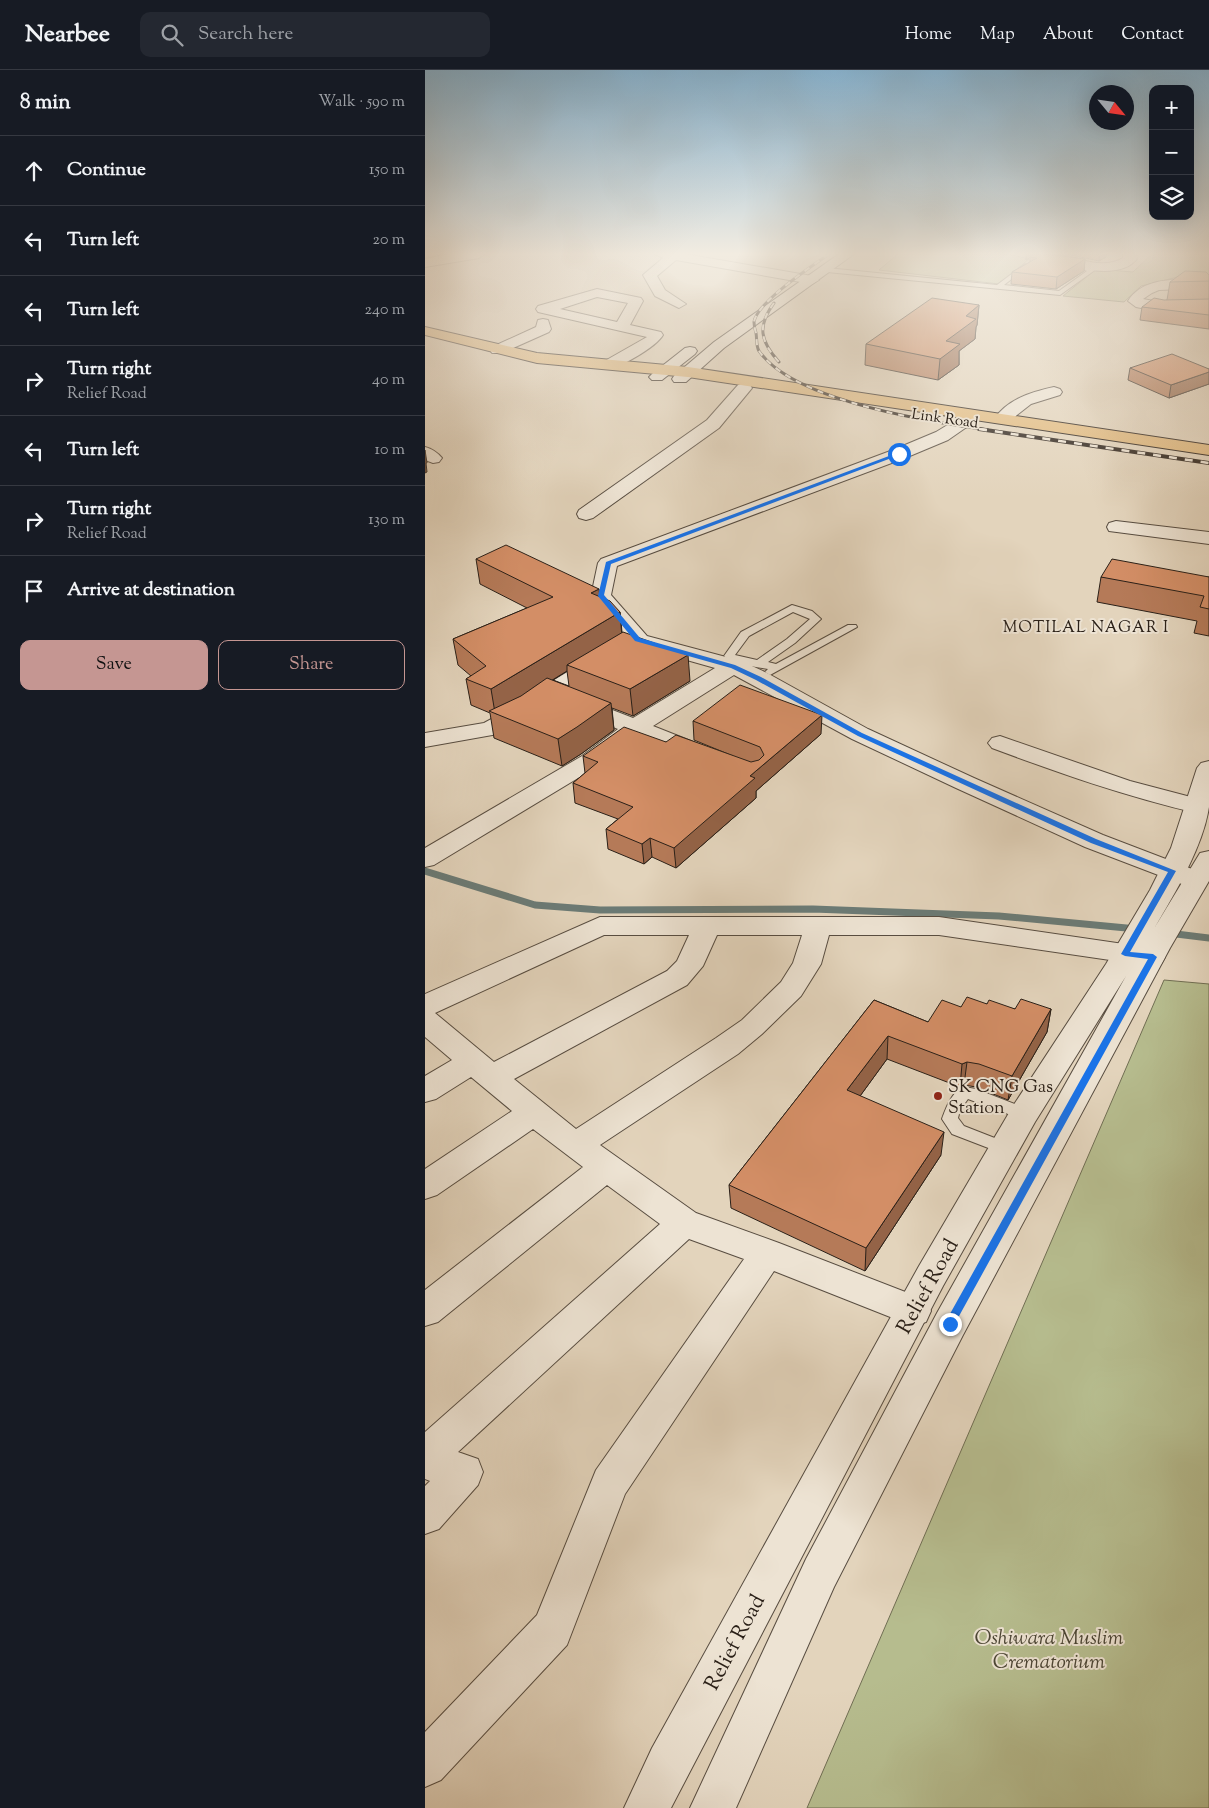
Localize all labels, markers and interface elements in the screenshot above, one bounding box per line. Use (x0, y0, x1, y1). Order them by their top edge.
search box (140, 12, 490, 57)
text: Nearbee (25, 18, 110, 52)
icon: search (158, 21, 186, 49)
text: Search here (198, 21, 293, 48)
text: Home (905, 22, 952, 48)
text: Map (980, 22, 1015, 48)
text: About (1043, 22, 1093, 48)
text: Contact (1121, 22, 1184, 48)
north arrow (1089, 85, 1134, 130)
map controls (1149, 85, 1194, 220)
button: + (1149, 85, 1194, 130)
text: 8 min (20, 88, 71, 118)
text: Walk · 590 m (318, 91, 405, 114)
button: − (1149, 130, 1194, 175)
icon: ahead (20, 157, 48, 185)
text: Continue (67, 157, 146, 184)
text: 150 m (369, 159, 405, 182)
button: layers (1149, 175, 1194, 220)
icon: left (20, 227, 48, 255)
text: Turn left (67, 227, 139, 254)
text: 20 m (372, 229, 405, 252)
icon: left (20, 297, 48, 325)
text: Turn left (67, 297, 139, 324)
text: 240 m (364, 299, 405, 322)
text: Turn right (67, 356, 151, 383)
icon: right (20, 367, 48, 395)
text: 40 m (372, 369, 405, 392)
text: Relief Road (67, 383, 147, 406)
street label: Link Road (910, 404, 980, 435)
icon: left (20, 437, 48, 465)
text: Turn left (67, 437, 139, 464)
text: 10 m (375, 439, 405, 462)
route start (888, 443, 911, 466)
text: Turn right (67, 496, 151, 523)
icon: right (20, 507, 48, 535)
text: 130 m (368, 509, 405, 532)
text: Relief Road (67, 523, 147, 546)
icon: arrive (20, 577, 48, 605)
text: Arrive at destination (67, 577, 235, 604)
district label: MOTILAL NAGAR I (1003, 617, 1169, 640)
button: Save (20, 640, 208, 690)
button: Share (218, 640, 405, 690)
place label: SK CNG Gas Station (948, 1075, 1053, 1122)
marker: SK CNG Gas Station (932, 1090, 944, 1102)
street label: Relief Road (890, 1234, 967, 1340)
route end (939, 1313, 962, 1336)
street label: Relief Road (698, 1590, 774, 1696)
park label: Oshiwara Muslim Crematorium (974, 1624, 1124, 1678)

